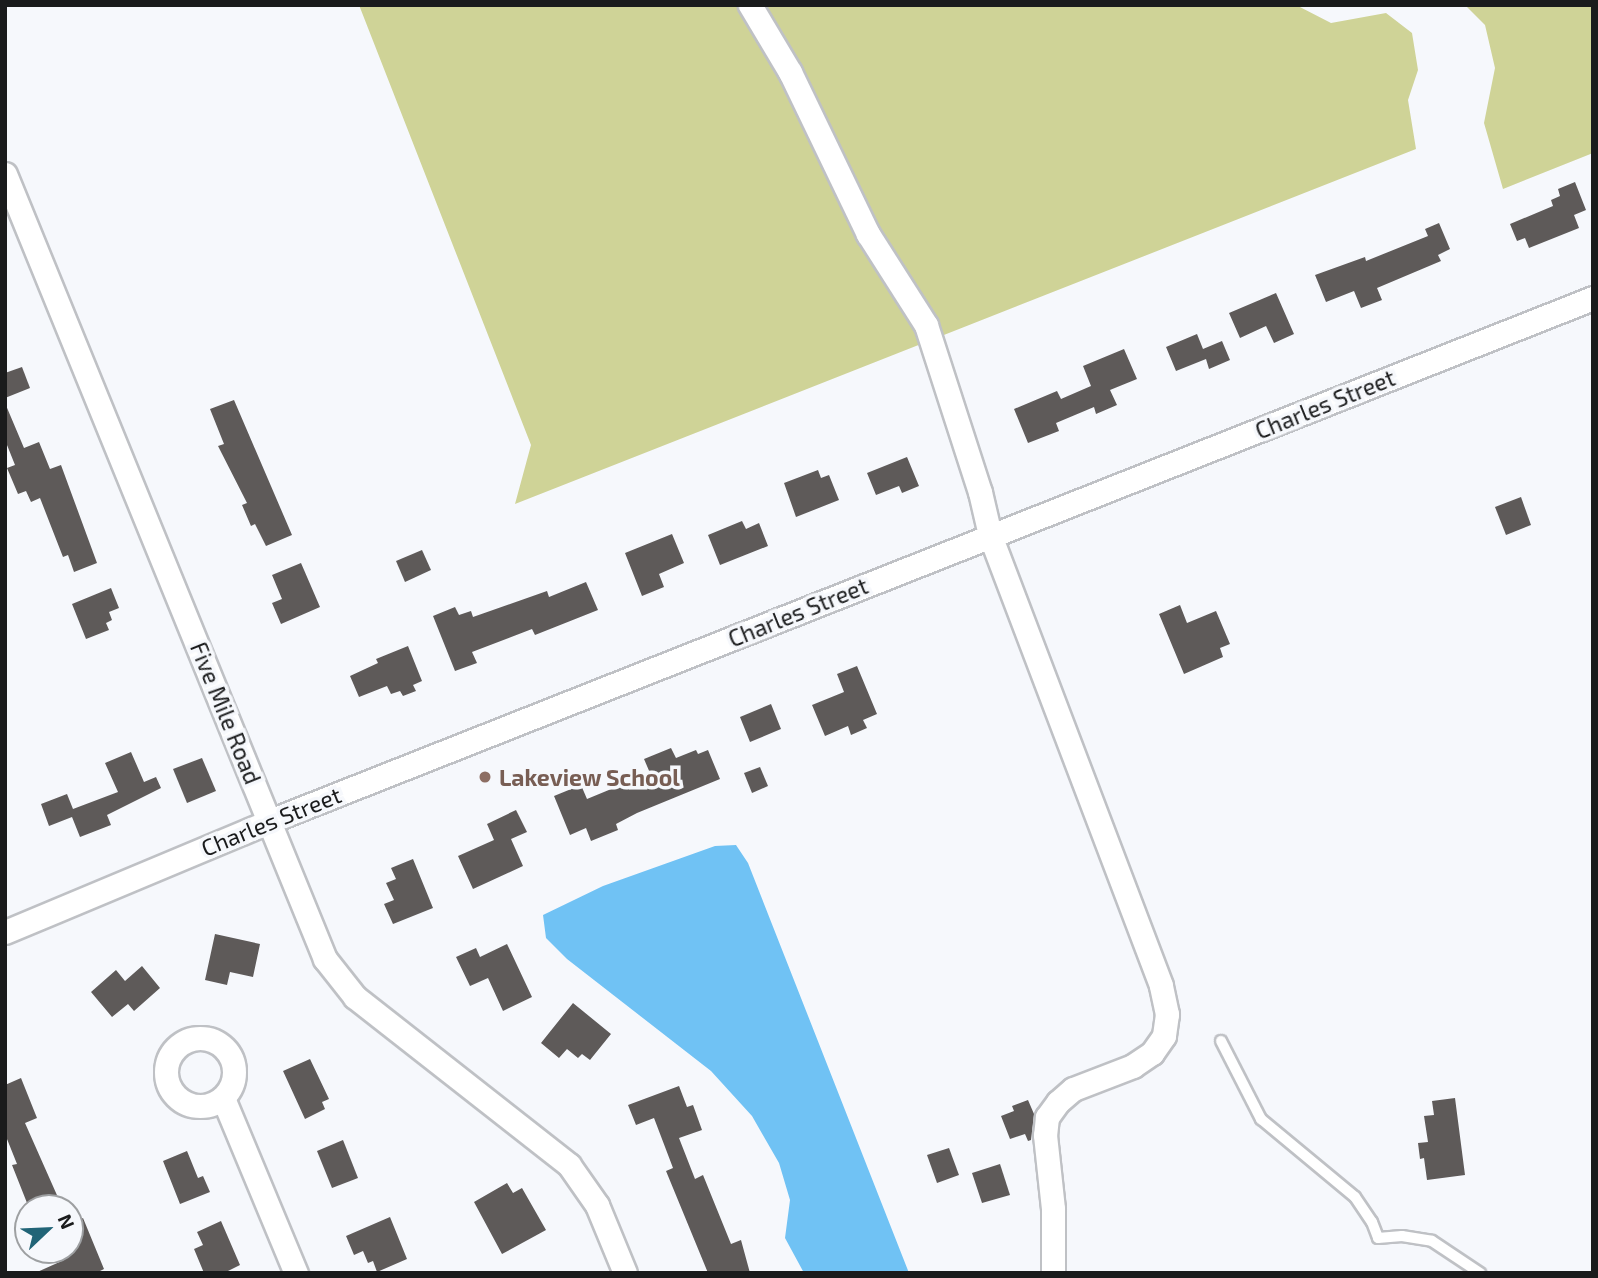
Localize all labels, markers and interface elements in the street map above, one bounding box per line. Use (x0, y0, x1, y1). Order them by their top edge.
street label: Charles Street (1251, 363, 1399, 445)
street label: Charles Street (724, 571, 872, 653)
street label: Five Mile Road (185, 638, 267, 788)
place label: Lakeview School (499, 763, 680, 791)
marker: Lakeview School (477, 769, 493, 785)
street label: Charles Street (197, 780, 345, 862)
north arrow (14, 1194, 84, 1264)
text: N (54, 1211, 80, 1232)

